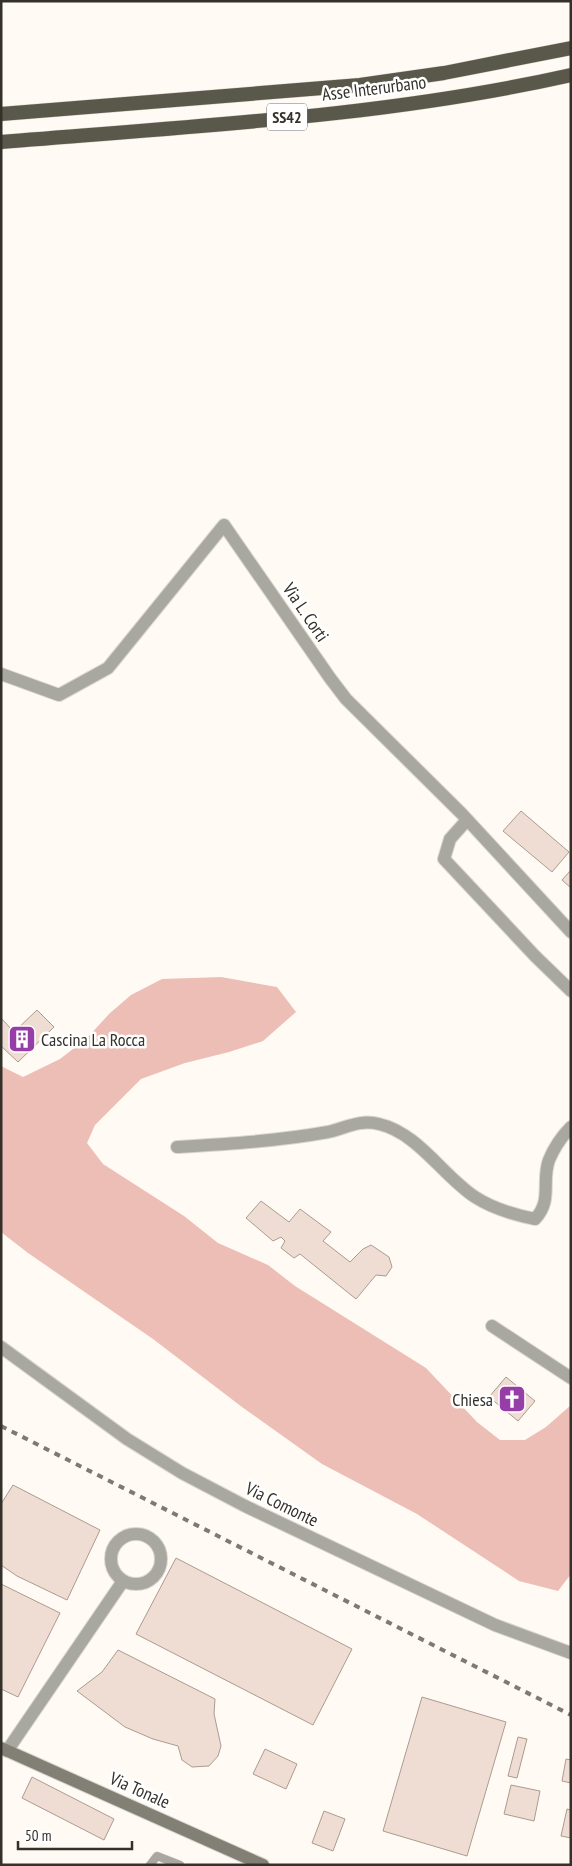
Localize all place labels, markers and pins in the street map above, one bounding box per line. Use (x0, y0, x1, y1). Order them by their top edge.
building icon: Cascina La Rocca (7, 1024, 37, 1054)
place label: Cascina La Rocca (41, 1028, 145, 1051)
church icon: Chiesa (497, 1384, 527, 1414)
place label: Chiesa (452, 1388, 493, 1411)

